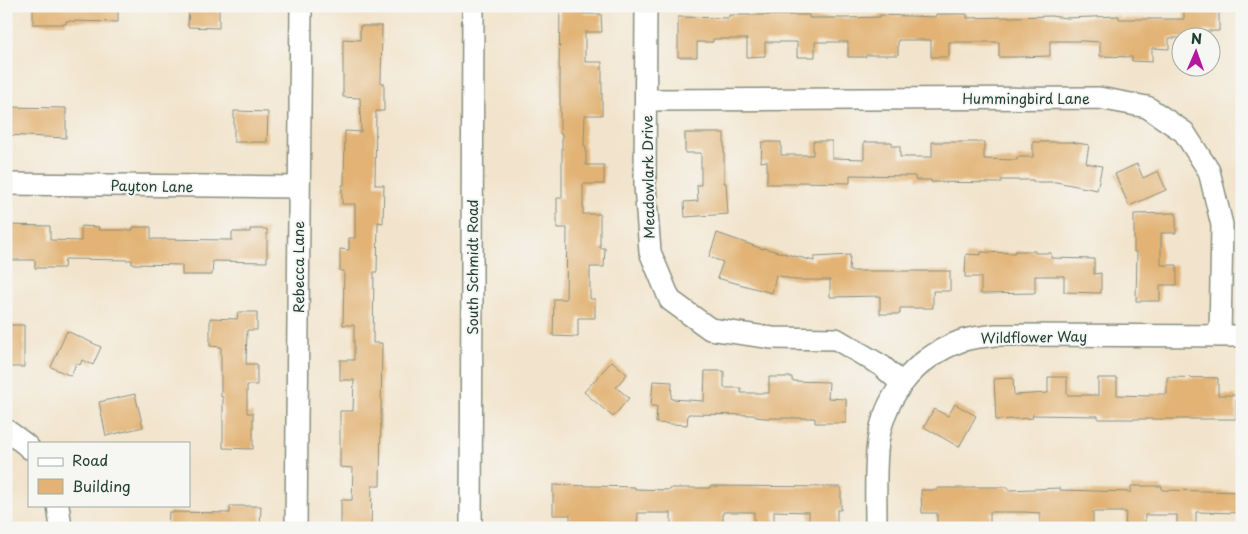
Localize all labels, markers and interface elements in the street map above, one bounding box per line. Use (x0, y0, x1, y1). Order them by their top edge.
north arrow (1170, 28, 1220, 78)
text: N (1191, 28, 1202, 49)
street label: Hummingbird Lane (962, 88, 1090, 109)
street label: Meadowlark Drive (636, 115, 660, 239)
street label: Payton Lane (110, 175, 194, 197)
street label: South Schmidt Road (462, 199, 483, 335)
street label: Rebecca Lane (288, 221, 309, 313)
street label: Wildflower Way (981, 326, 1087, 348)
legend (28, 442, 190, 506)
text: Road (72, 448, 108, 471)
text: Building (72, 474, 131, 497)

